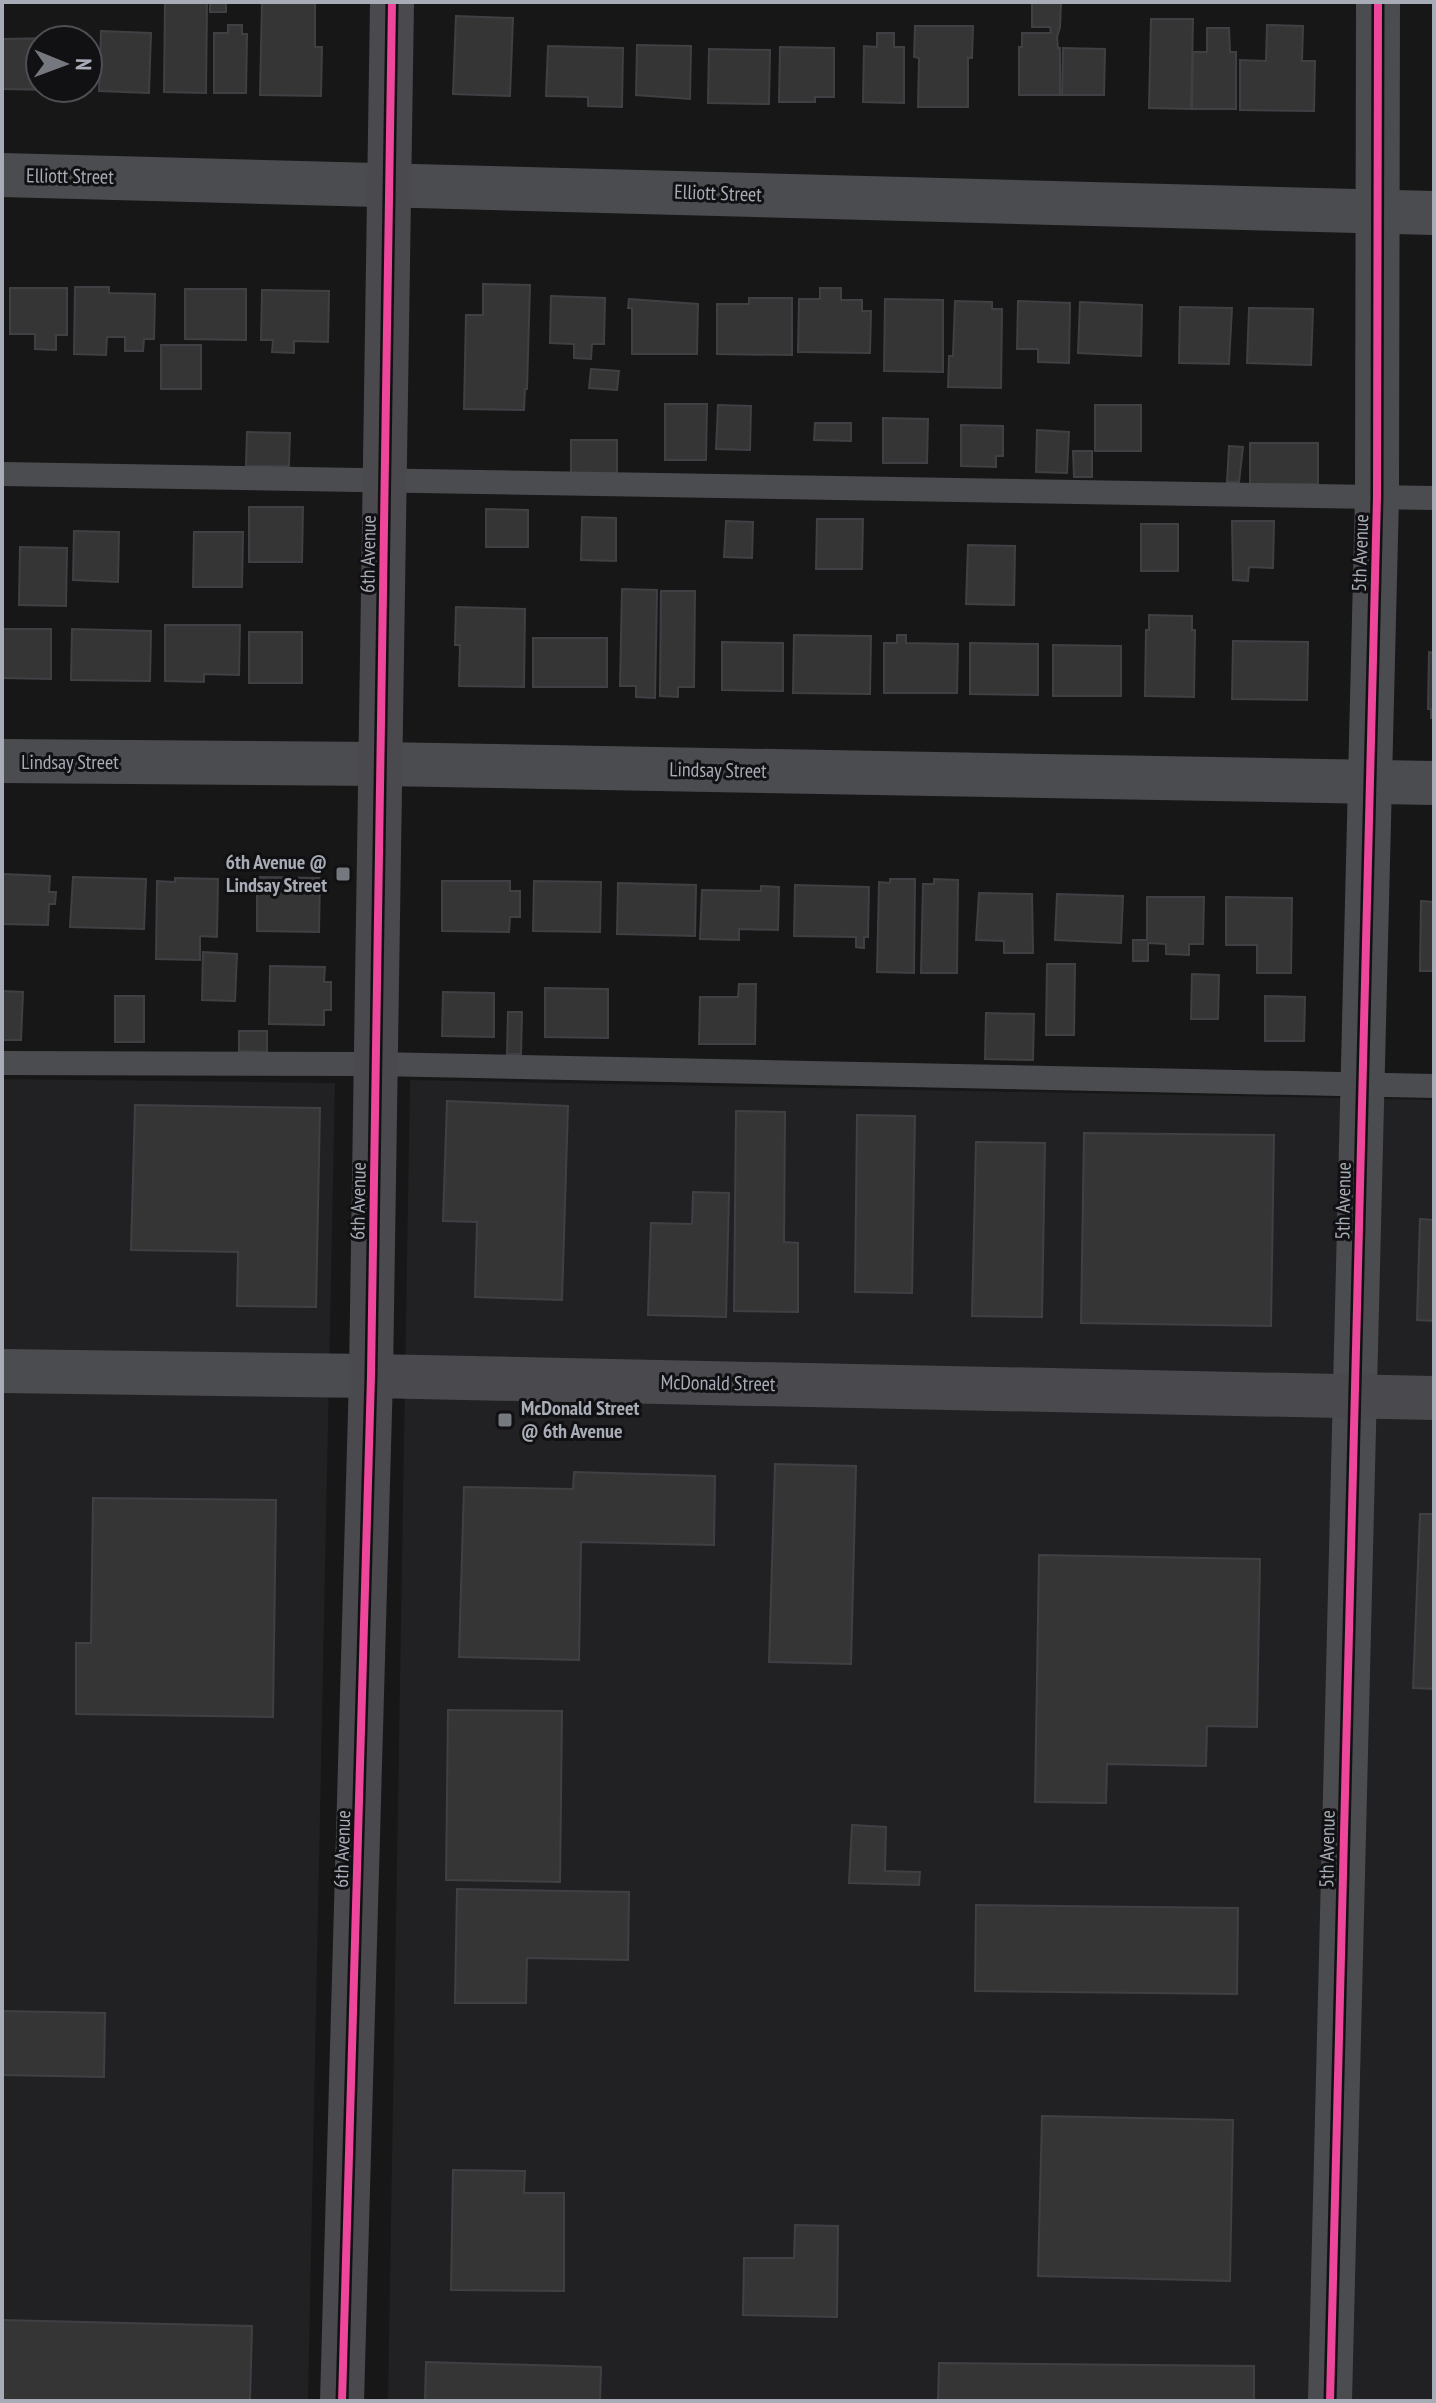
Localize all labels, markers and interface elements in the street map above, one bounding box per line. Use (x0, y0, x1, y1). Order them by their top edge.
north arrow (24, 24, 104, 104)
text: N (70, 58, 98, 71)
street label: Elliott Street (26, 162, 114, 190)
street label: Elliott Street (674, 178, 763, 208)
street label: 5th Avenue (1346, 514, 1374, 592)
street label: 6th Avenue (354, 515, 382, 593)
street label: Lindsay Street (21, 749, 119, 775)
street label: Lindsay Street (669, 756, 767, 784)
place label: 6th Avenue @ Lindsay Street (226, 849, 327, 898)
marker: 6th Avenue @ Lindsay Street (334, 865, 352, 883)
street label: 6th Avenue (344, 1162, 372, 1240)
street label: 5th Avenue (1329, 1162, 1357, 1240)
street label: McDonald Street (660, 1369, 776, 1397)
place label: McDonald Street @ 6th Avenue (521, 1395, 640, 1444)
marker: McDonald Street @ 6th Avenue (496, 1411, 514, 1429)
street label: 6th Avenue (328, 1810, 356, 1888)
street label: 5th Avenue (1313, 1810, 1341, 1888)

